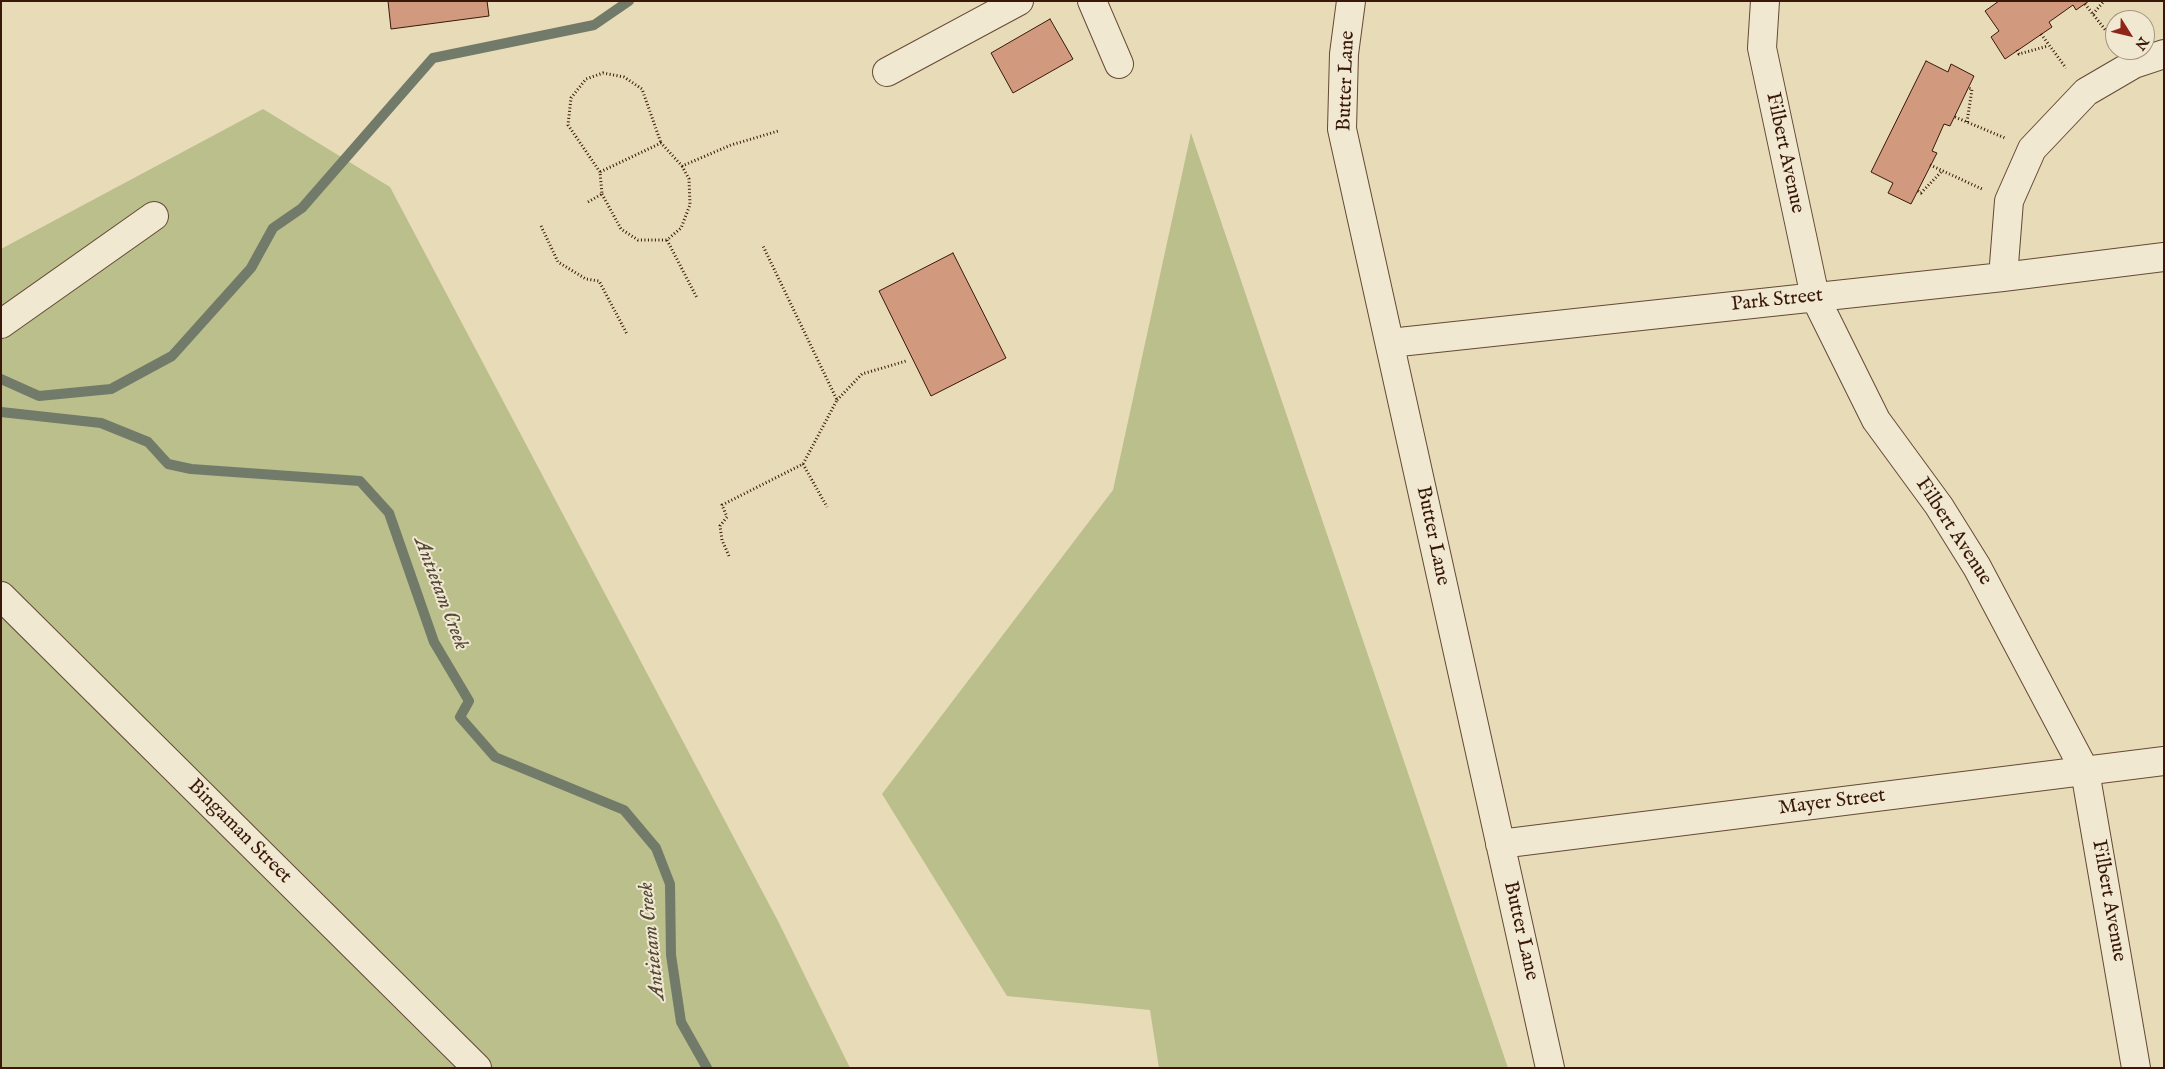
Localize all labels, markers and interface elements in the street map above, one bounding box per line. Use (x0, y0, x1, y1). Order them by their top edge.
north arrow (2105, 10, 2155, 60)
street label: Butter Lane (1333, 30, 1361, 132)
text: N (2130, 33, 2152, 53)
street label: Filbert Avenue (1759, 90, 1809, 216)
street label: Park Street (1730, 284, 1824, 318)
street label: Filbert Avenue (1909, 474, 1997, 590)
street label: Butter Lane (1410, 484, 1454, 588)
water label: Antietam Creek (407, 534, 473, 654)
street label: Bingaman Street (182, 775, 296, 889)
street label: Mayer Street (1777, 785, 1887, 821)
street label: Filbert Avenue (2085, 838, 2131, 964)
street label: Butter Lane (1497, 879, 1543, 983)
water label: Antietam Creek (634, 881, 672, 1001)

